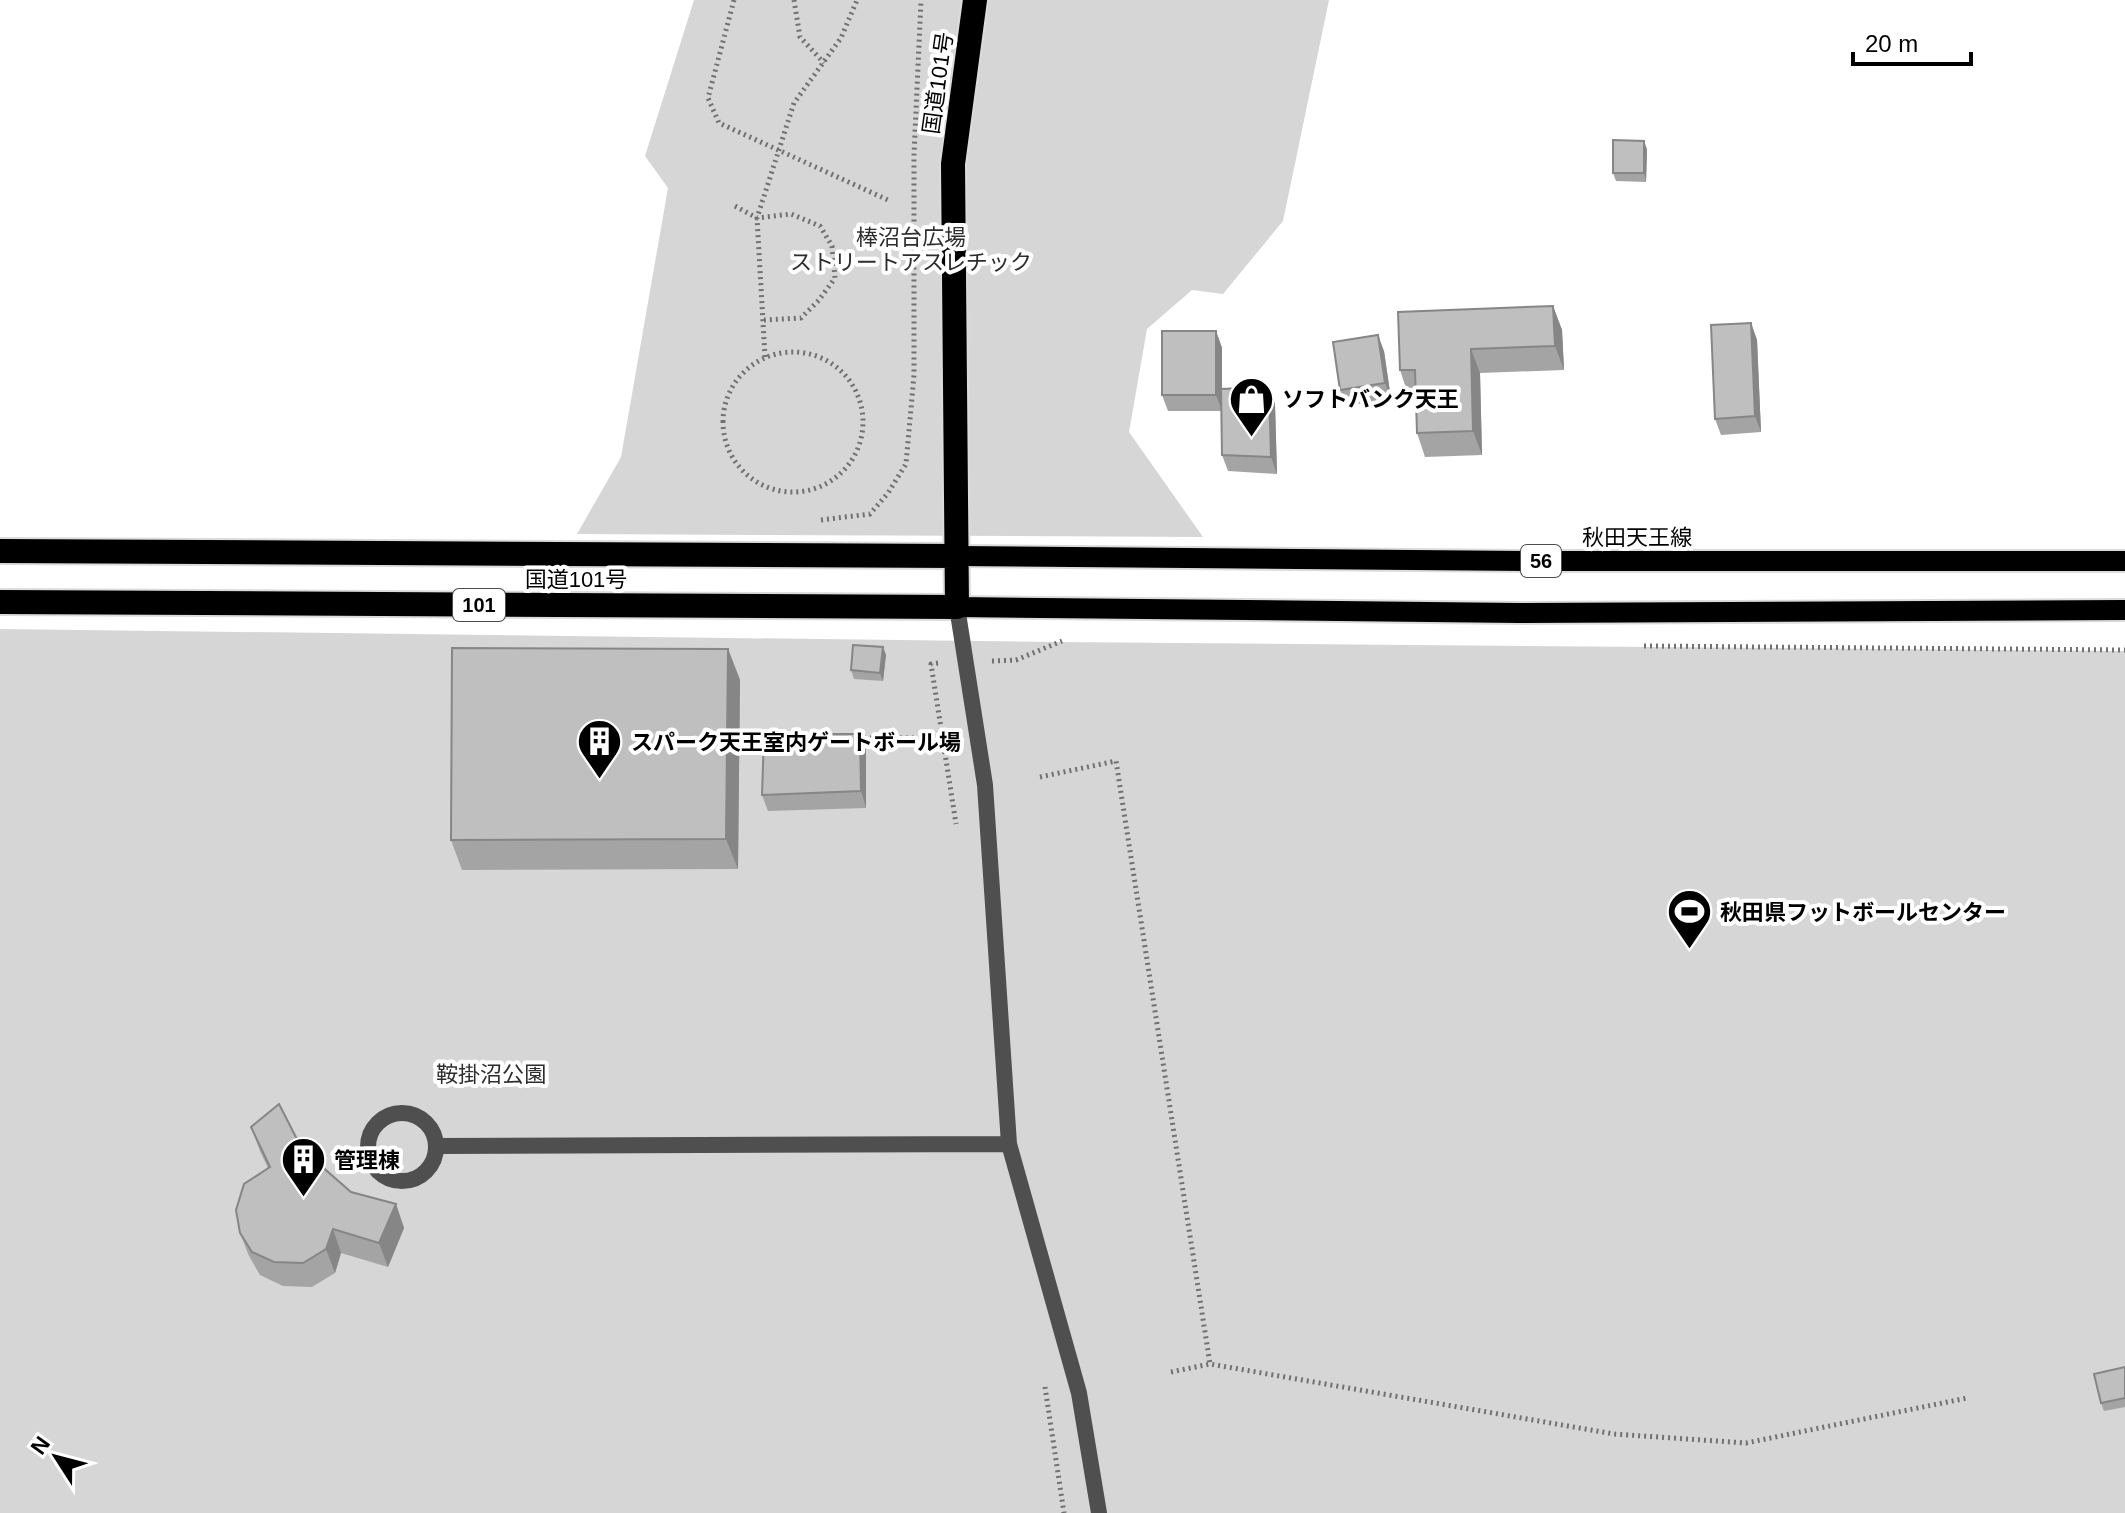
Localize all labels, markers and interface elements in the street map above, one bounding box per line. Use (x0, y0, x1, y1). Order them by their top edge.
scale bar (1853, 16, 1971, 66)
street label: 国道101号 (918, 30, 958, 136)
text: 20 m (1865, 30, 1918, 57)
park label: 棒沼台広場 ストリートアスレチック (790, 225, 1032, 275)
shop icon: ソフトバンク天王 (1227, 375, 1275, 438)
place label: ソフトバンク天王 (1282, 387, 1459, 412)
street label: 秋田天王線 (1582, 525, 1692, 550)
road number: 56 (1521, 545, 1561, 577)
street label: 国道101号 (525, 567, 627, 592)
road number: 101 (453, 589, 505, 621)
building icon: スパーク天王室内ゲートボール場 (576, 718, 624, 781)
place label: スパーク天王室内ゲートボール場 (631, 730, 961, 755)
sports icon: 秋田県フットボールセンター (1665, 888, 1713, 951)
place label: 秋田県フットボールセンター (1720, 900, 2006, 925)
park label: 鞍掛沼公園 (436, 1062, 546, 1087)
building icon: 管理棟 (279, 1136, 327, 1199)
place label: 管理棟 (334, 1148, 400, 1173)
north arrow (16, 1417, 96, 1497)
text: N (25, 1432, 55, 1459)

